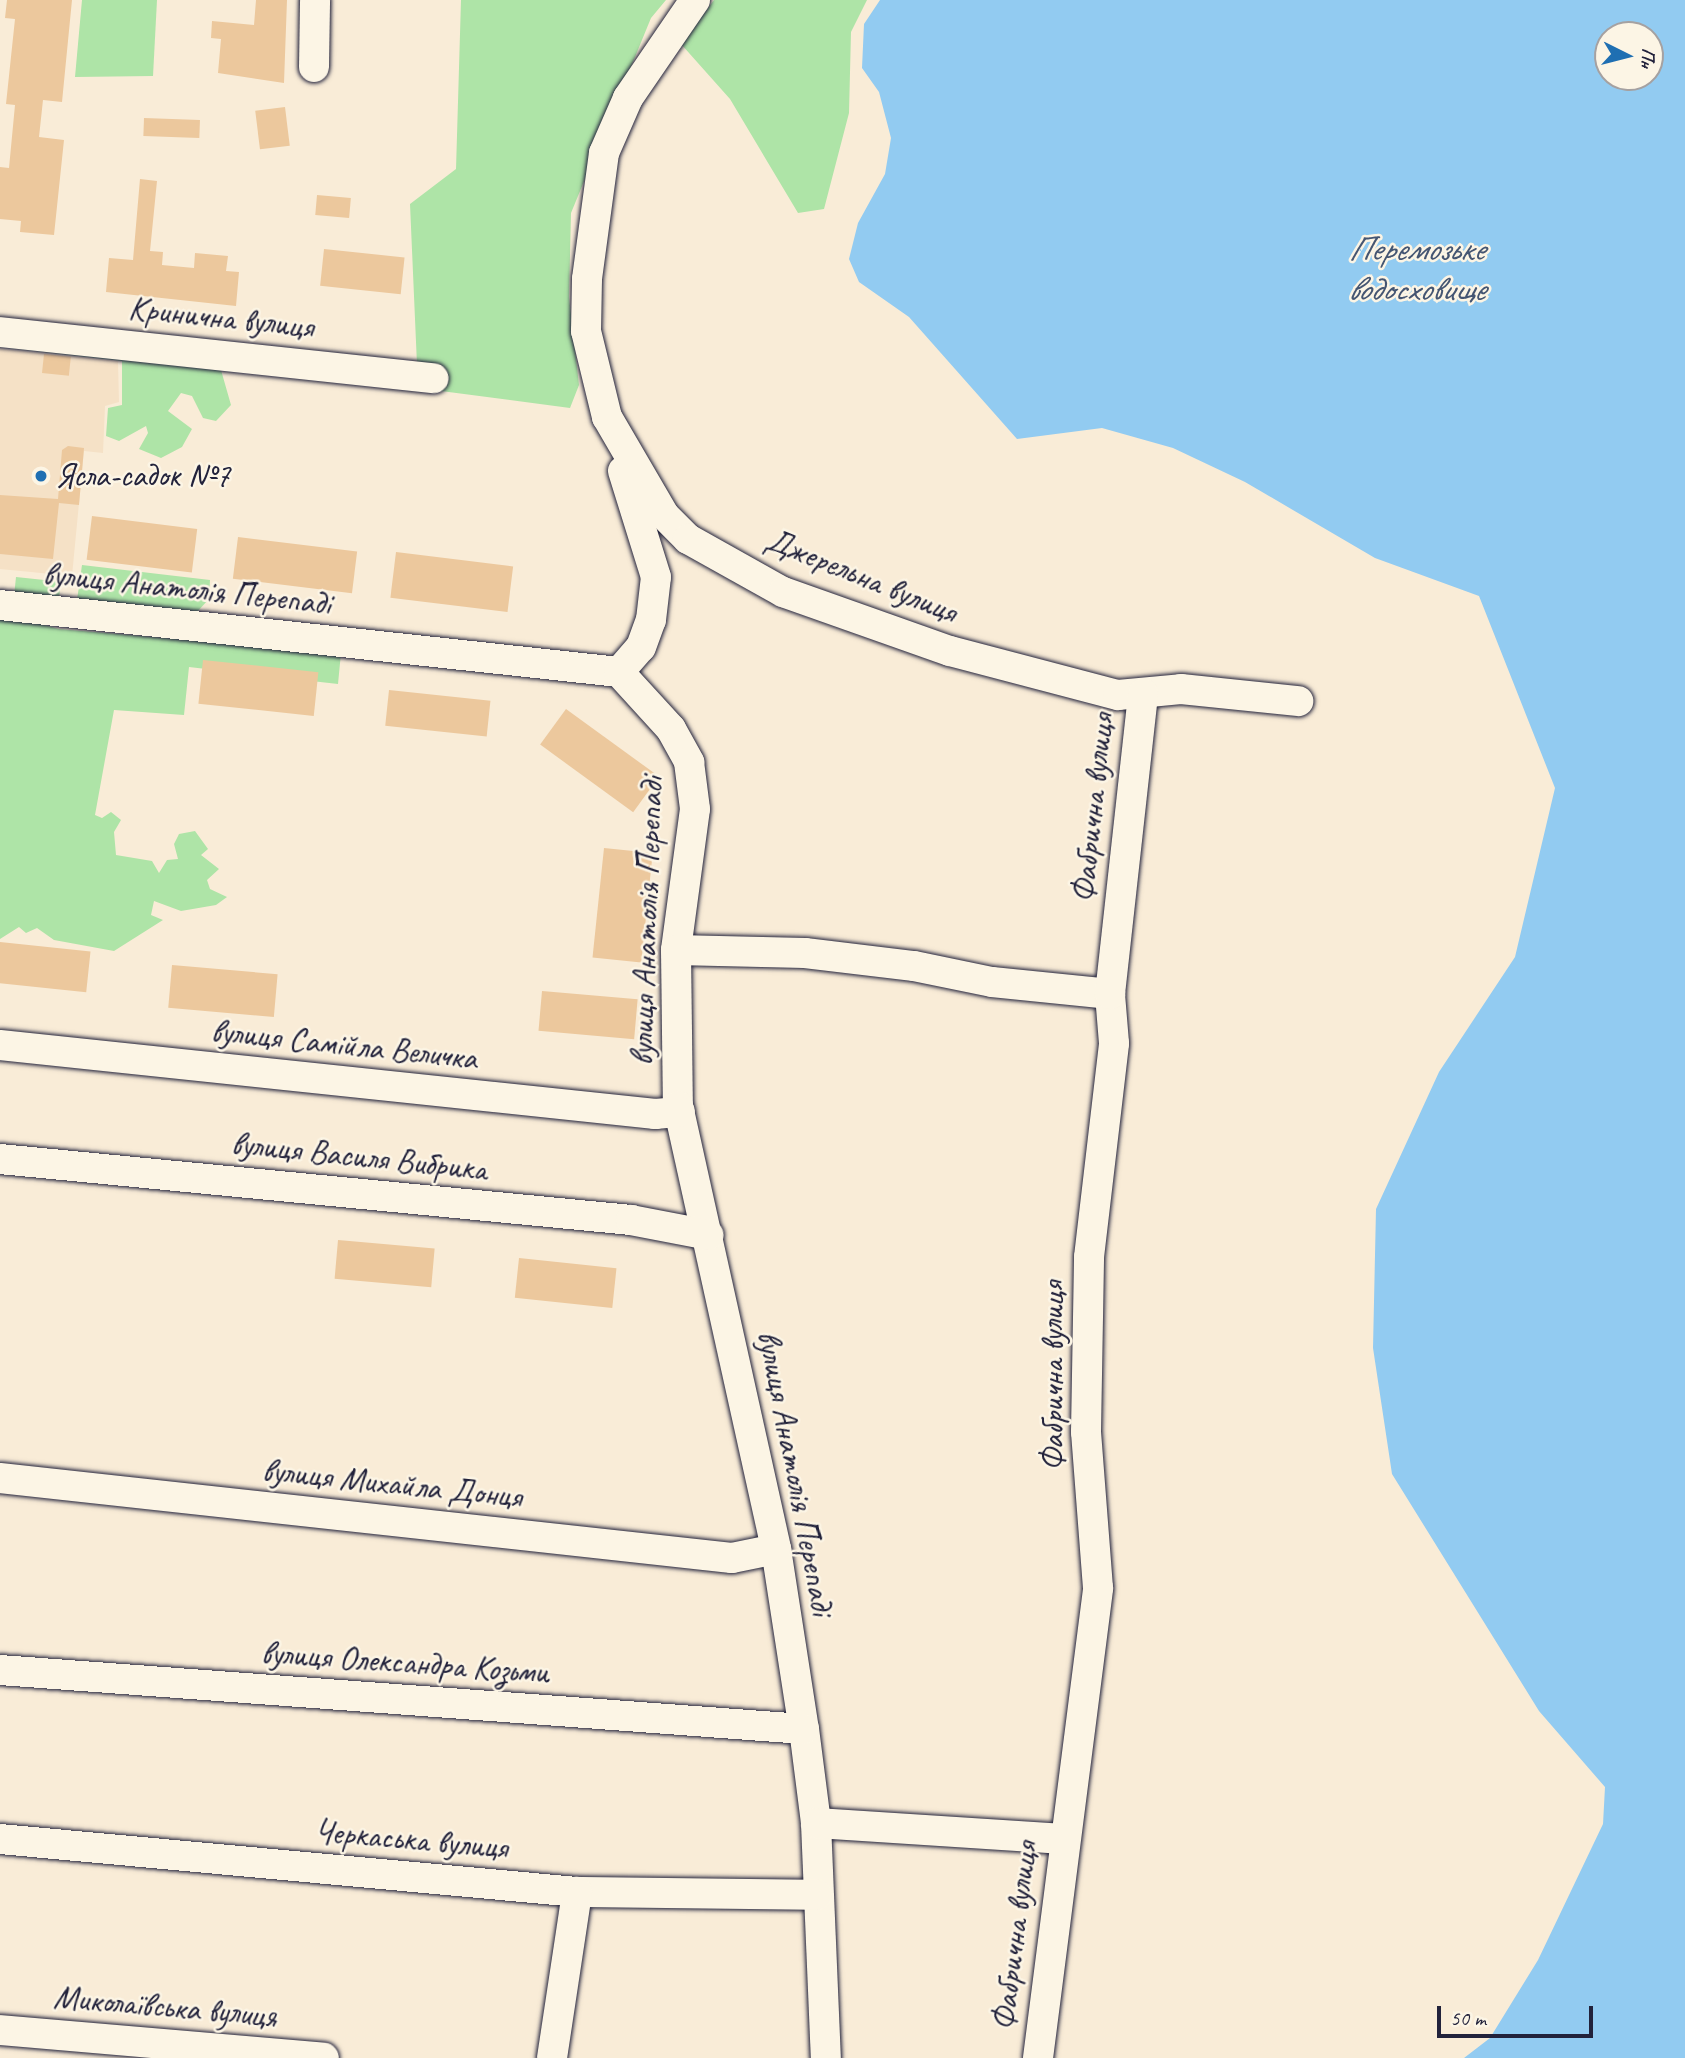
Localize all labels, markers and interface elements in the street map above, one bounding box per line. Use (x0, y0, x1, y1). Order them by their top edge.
north arrow (1594, 21, 1664, 91)
text: Пн (1635, 47, 1661, 69)
water label: Перемозьке водосховище (1348, 228, 1484, 310)
street label: Кринична вулиця (127, 289, 315, 347)
place label: Ясла-садок №7 (55, 456, 230, 496)
marker: Ясла-садок №7 (33, 468, 49, 484)
street label: Джерельна вулиця (760, 520, 962, 632)
street label: вулиця Анатолія Перепаді (41, 554, 333, 624)
street label: Фабрична вулиця (1063, 712, 1123, 904)
street label: вулиця Анатолія Перепаді (622, 776, 672, 1066)
street label: вулиця Самійла Величка (207, 1011, 481, 1079)
street label: вулиця Василя Вибрика (229, 1124, 489, 1190)
street label: Фабрична вулиця (1033, 1282, 1073, 1470)
street label: вулиця Анатолія Перепаді (748, 1328, 842, 1618)
street label: вулиця Михайла Донця (261, 1451, 523, 1517)
street label: вулиця Олександра Козьми (260, 1633, 550, 1693)
street label: Черкаська вулиця (313, 1812, 509, 1868)
street label: Фабрична вулиця (984, 1840, 1046, 2032)
street label: Миколаївська вулиця (51, 1977, 279, 2037)
scale bar (1440, 1992, 1596, 2036)
text: 50 m (1450, 2005, 1486, 2031)

